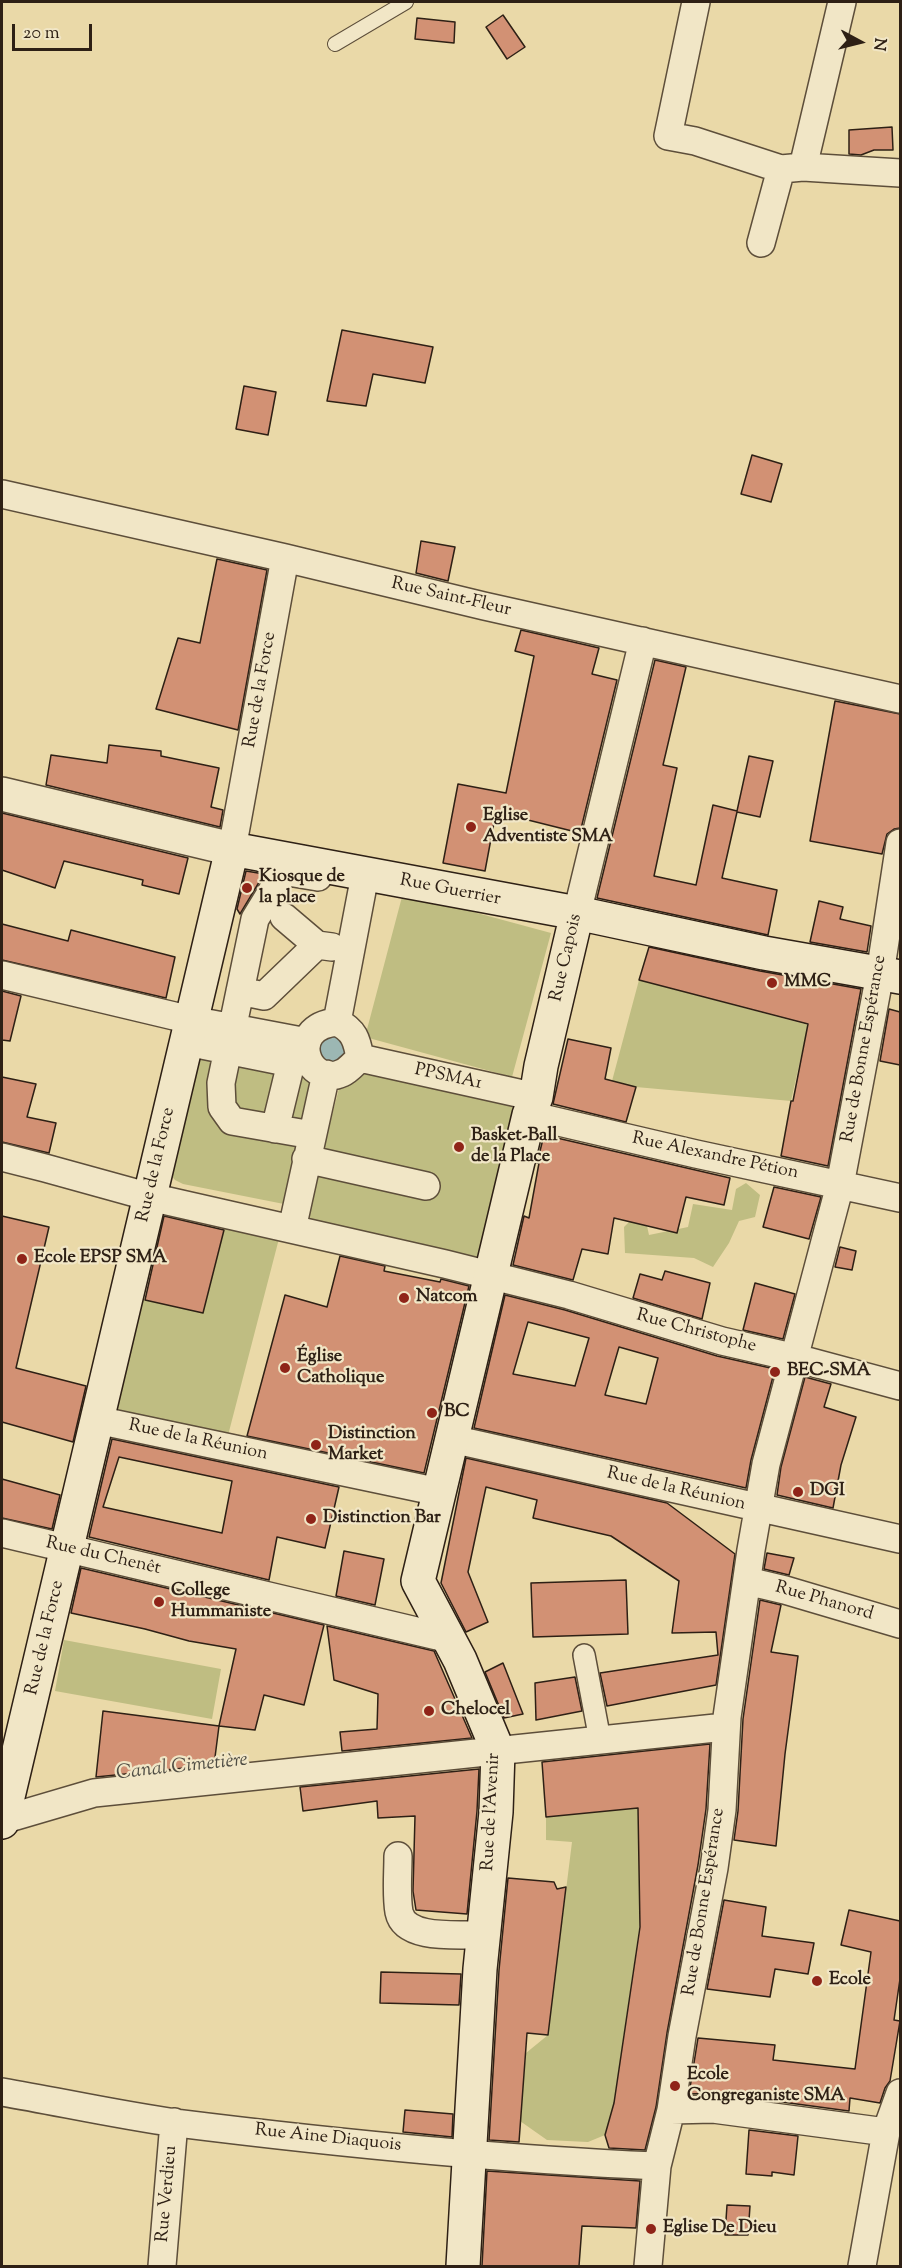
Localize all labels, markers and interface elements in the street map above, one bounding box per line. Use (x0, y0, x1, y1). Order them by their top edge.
scale bar (15, 12, 94, 50)
north arrow (830, 12, 890, 72)
text: 20 m (23, 21, 60, 47)
text: N (866, 37, 891, 52)
street label: Rue Saint-Fleur (389, 574, 513, 622)
street label: Rue de la Force (240, 630, 282, 750)
place label: Eglise Adventiste SMA (483, 806, 613, 848)
marker: Eglise Adventiste SMA (464, 820, 478, 834)
place label: Kiosque de la place (259, 867, 345, 910)
street label: Rue Guerrier (398, 871, 502, 911)
marker: Kiosque de la place (240, 881, 254, 895)
street label: Rue Capois (546, 912, 588, 1004)
street label: Rue de Bonne Espérance (838, 954, 892, 1144)
place label: MMC (784, 972, 831, 994)
marker: MMC (765, 976, 779, 990)
street label: PPSMA1 (412, 1060, 484, 1096)
street label: Rue de la Force (133, 1105, 181, 1225)
place label: Basket-Ball de la Place (471, 1126, 557, 1168)
street label: Rue Alexandre Pétion (630, 1129, 800, 1185)
marker: Basket-Ball de la Place (452, 1140, 466, 1154)
place label: Ecole EPSP SMA (34, 1248, 167, 1270)
marker: Ecole EPSP SMA (15, 1252, 29, 1266)
place label: Natcom (416, 1287, 477, 1309)
marker: Natcom (397, 1291, 411, 1305)
street label: Rue Christophe (634, 1306, 758, 1358)
place label: Église Catholique (297, 1347, 384, 1390)
marker: Église Catholique (278, 1361, 292, 1375)
place label: BEC-SMA (787, 1361, 871, 1383)
marker: BEC-SMA (768, 1365, 782, 1379)
place label: BC (444, 1402, 470, 1424)
marker: BC (425, 1406, 439, 1420)
street label: Rue de la Réunion (126, 1416, 270, 1466)
place label: Distinction Market (328, 1424, 416, 1466)
marker: Distinction Market (309, 1438, 323, 1452)
street label: Rue de la Réunion (605, 1464, 747, 1516)
place label: DGI (810, 1481, 845, 1503)
marker: DGI (791, 1485, 805, 1499)
place label: Distinction Bar (323, 1508, 441, 1530)
marker: Distinction Bar (304, 1512, 318, 1526)
street label: Rue du Chenêt (43, 1533, 163, 1581)
street label: Rue de la Force (22, 1578, 70, 1698)
street label: Rue Phanord (772, 1578, 876, 1626)
place label: College Hummaniste (171, 1581, 271, 1624)
marker: College Hummaniste (152, 1595, 166, 1609)
place label: Chelocel (441, 1700, 510, 1722)
marker: Chelocel (422, 1704, 436, 1718)
water label: Canal Cimetière (115, 1749, 249, 1787)
street label: Rue de l'Avenir (478, 1752, 506, 1872)
street label: Rue de Bonne Espérance (679, 1806, 731, 1998)
place label: Ecole (829, 1970, 871, 1992)
marker: Ecole (810, 1974, 824, 1988)
place label: Ecole Congreganiste SMA (687, 2065, 845, 2108)
marker: Ecole Congreganiste SMA (668, 2079, 682, 2093)
street label: Rue Aine Diaquois (254, 2121, 402, 2157)
street label: Rue Verdieu (153, 2145, 183, 2243)
place label: Eglise De Dieu (663, 2218, 777, 2240)
marker: Eglise De Dieu (644, 2222, 658, 2236)

